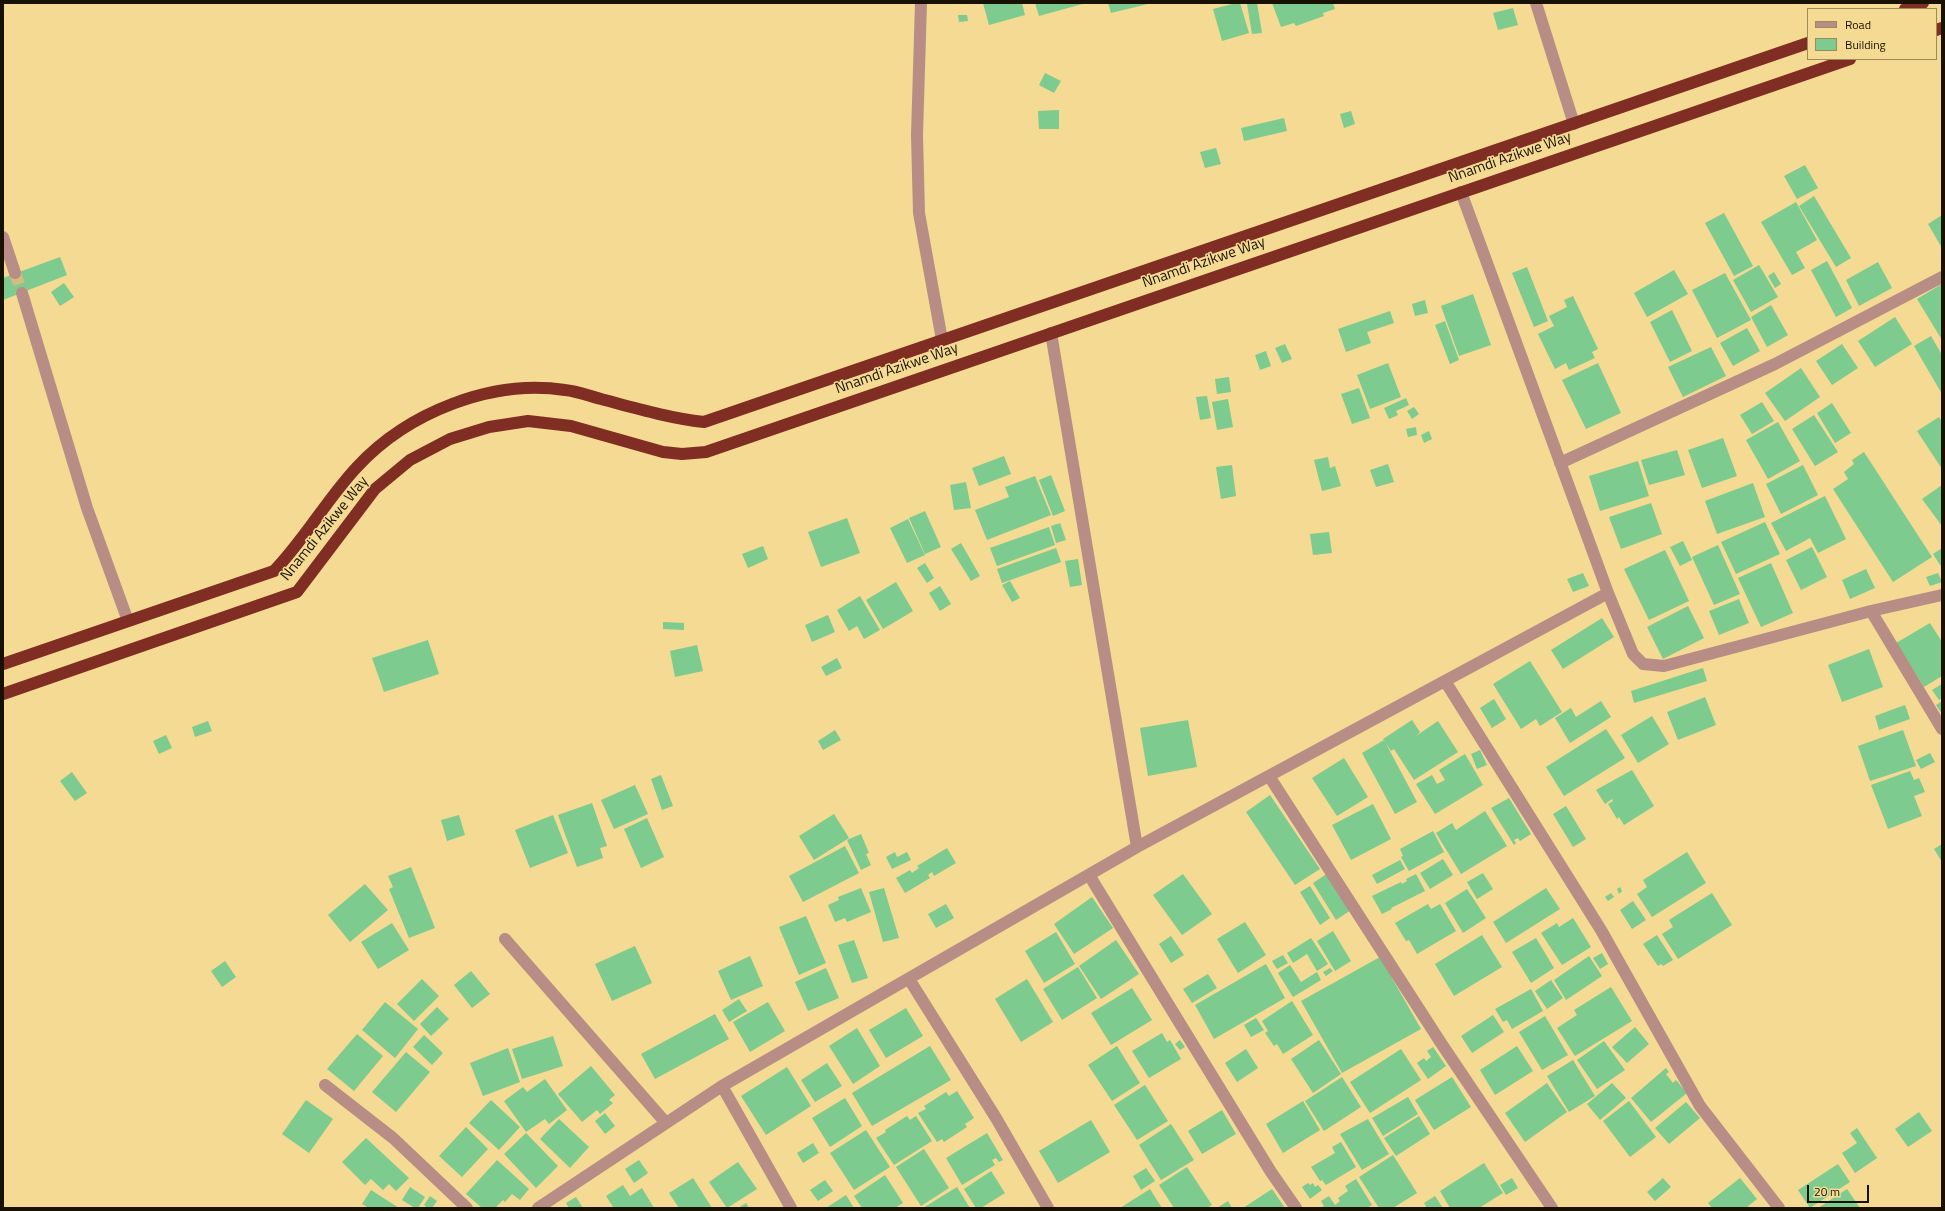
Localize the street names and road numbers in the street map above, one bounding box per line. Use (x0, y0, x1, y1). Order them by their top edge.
street label: Nnamdi Azikwe Way (1446, 128, 1574, 188)
street label: Nnamdi Azikwe Way (1140, 233, 1268, 293)
street label: Nnamdi Azikwe Way (833, 339, 961, 399)
street label: Nnamdi Azikwe Way (277, 473, 373, 585)

